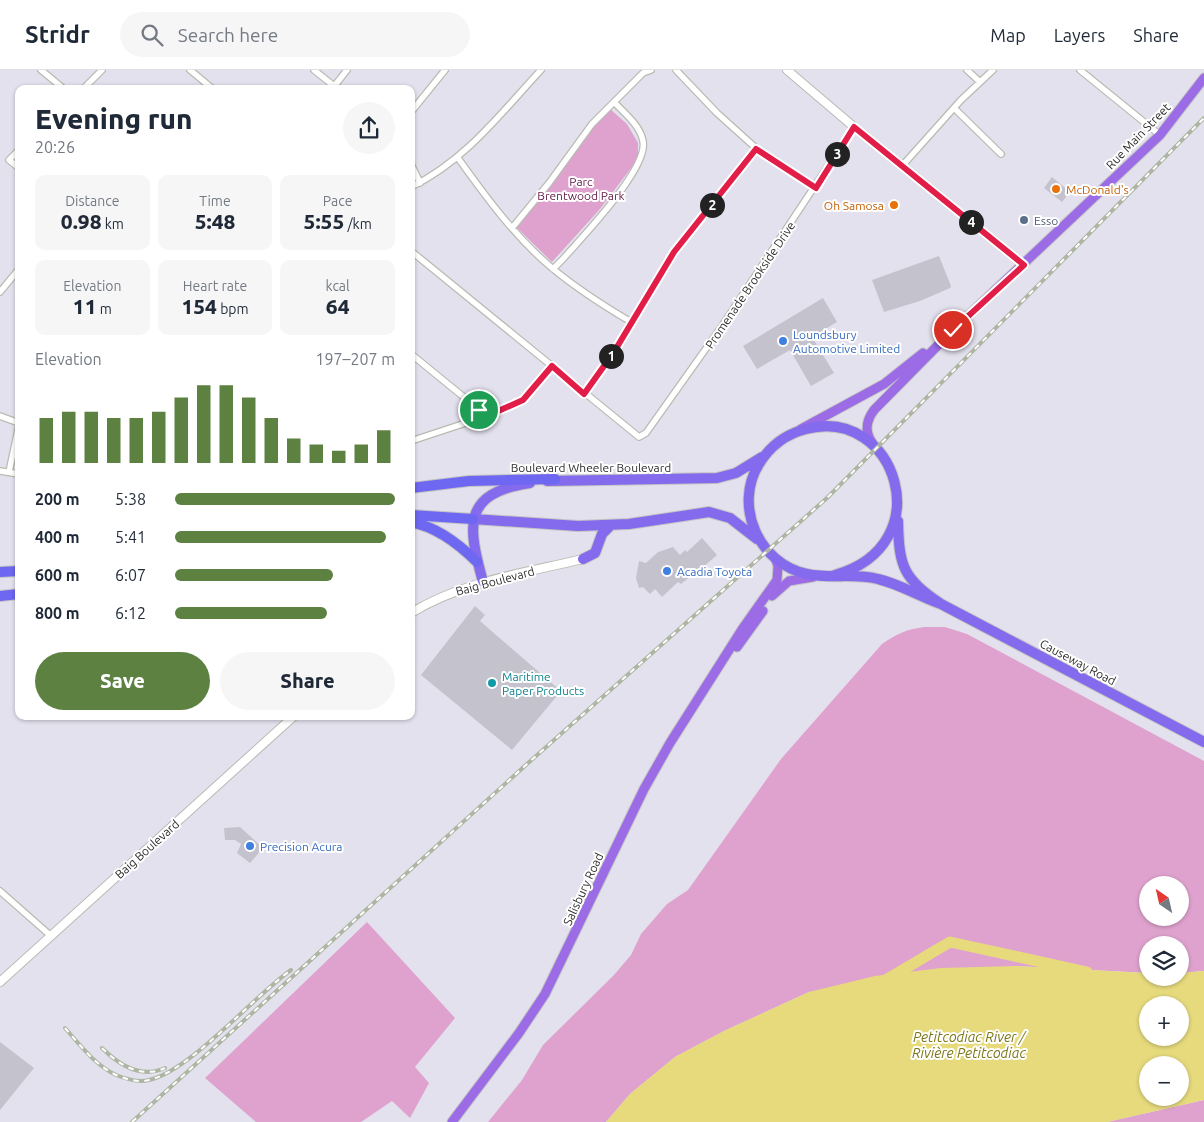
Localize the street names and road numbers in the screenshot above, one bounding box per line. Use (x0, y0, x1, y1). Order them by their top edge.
street label: Rue Main Street (1103, 100, 1173, 172)
street label: Promenade Brookside Drive (703, 219, 797, 351)
street label: Boulevard Wheeler Boulevard (511, 461, 671, 474)
street label: Baig Boulevard (454, 564, 536, 598)
street label: Causeway Road (1038, 637, 1118, 687)
street label: Baig Boulevard (112, 817, 182, 881)
street label: Salisbury Road (560, 851, 606, 927)

